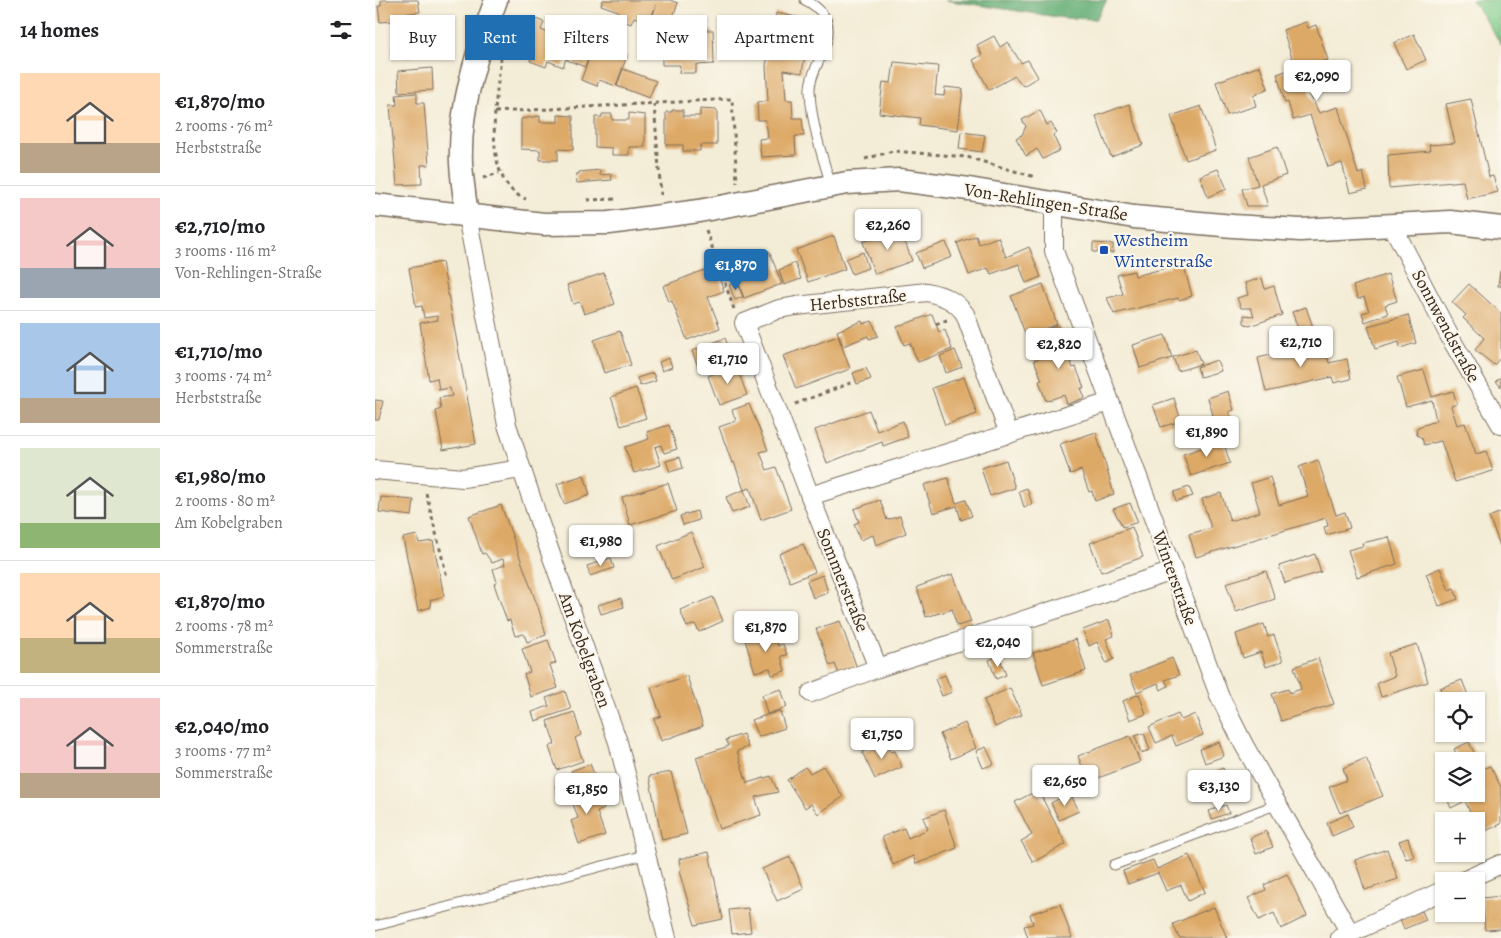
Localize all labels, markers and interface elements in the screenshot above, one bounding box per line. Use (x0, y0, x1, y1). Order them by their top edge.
chip: Buy (390, 15, 455, 60)
chip: Rent (465, 15, 535, 60)
chip: Filters (545, 15, 627, 60)
chip: New (637, 15, 707, 60)
chip: Apartment (717, 15, 832, 60)
text: 14 homes (20, 16, 99, 44)
icon: filters (327, 16, 355, 44)
pin: €2,090 (1276, 59, 1358, 102)
text: €2,090 (1295, 65, 1339, 87)
text: €1,870/mo (175, 87, 265, 115)
icon: home (60, 93, 120, 153)
text: 2 rooms · 76 m² (175, 115, 273, 137)
text: Herbststraße (175, 137, 262, 159)
street label: Von-Rehlingen-Straße (962, 177, 1130, 227)
pin: €2,260 (847, 208, 929, 251)
text: €2,710/mo (175, 212, 265, 240)
text: €2,260 (866, 214, 910, 236)
icon: home (60, 218, 120, 278)
place label: Westheim Winterstraße (1113, 228, 1213, 273)
text: 3 rooms · 116 m² (175, 240, 276, 262)
marker: Westheim Winterstraße (1098, 244, 1110, 256)
pin: €1,870 (695, 248, 777, 291)
text: €1,870 (715, 254, 757, 276)
text: Von-Rehlingen-Straße (175, 262, 322, 284)
street label: Sonnwendstraße (1406, 265, 1486, 387)
street label: Herbststraße (808, 283, 908, 317)
pin: €2,710 (1260, 326, 1342, 368)
pin: €2,820 (1018, 328, 1100, 370)
text: €2,710 (1280, 331, 1322, 353)
text: €2,820 (1037, 333, 1081, 355)
text: €1,710/mo (175, 337, 263, 365)
pin: €1,710 (687, 342, 769, 385)
icon: home (60, 343, 120, 403)
text: €1,710 (708, 348, 748, 370)
text: 3 rooms · 74 m² (175, 365, 272, 387)
text: Herbststraße (175, 387, 262, 409)
pin: €1,890 (1166, 416, 1248, 458)
text: €1,890 (1186, 421, 1228, 443)
text: €1,980/mo (175, 462, 266, 490)
icon: home (60, 468, 120, 528)
text: 2 rooms · 80 m² (175, 490, 275, 512)
text: Am Kobelgraben (175, 512, 283, 534)
pin: €1,980 (560, 524, 642, 567)
street label: Sommerstraße (811, 524, 875, 636)
street label: Winterstraße (1146, 527, 1203, 629)
text: €1,980 (580, 530, 622, 552)
text: €1,870/mo (175, 587, 265, 615)
street label: Am Kobelgraben (553, 588, 617, 711)
icon: home (60, 593, 120, 653)
pin: €1,870 (725, 610, 807, 653)
text: 2 rooms · 78 m² (175, 615, 273, 637)
text: €1,870 (745, 616, 787, 638)
pin: €2,040 (957, 626, 1039, 668)
text: €2,040 (976, 631, 1020, 653)
text: Sommerstraße (175, 637, 273, 659)
map controls (1435, 692, 1485, 922)
button: locate (1435, 692, 1485, 742)
text: €2,040/mo (175, 712, 269, 740)
icon: home (60, 718, 120, 778)
pin: €1,750 (841, 718, 923, 760)
text: €1,750 (862, 723, 902, 745)
text: 3 rooms · 77 m² (175, 740, 271, 762)
button: layers (1435, 752, 1485, 802)
text: Sommerstraße (175, 762, 273, 784)
pin: €2,650 (1024, 764, 1106, 807)
text: €2,650 (1043, 770, 1087, 792)
pin: €3,130 (1178, 770, 1260, 812)
pin: €1,850 (546, 772, 628, 815)
text: €3,130 (1198, 775, 1240, 797)
text: €1,850 (566, 778, 608, 800)
button: + (1435, 812, 1485, 862)
button: − (1435, 872, 1485, 922)

